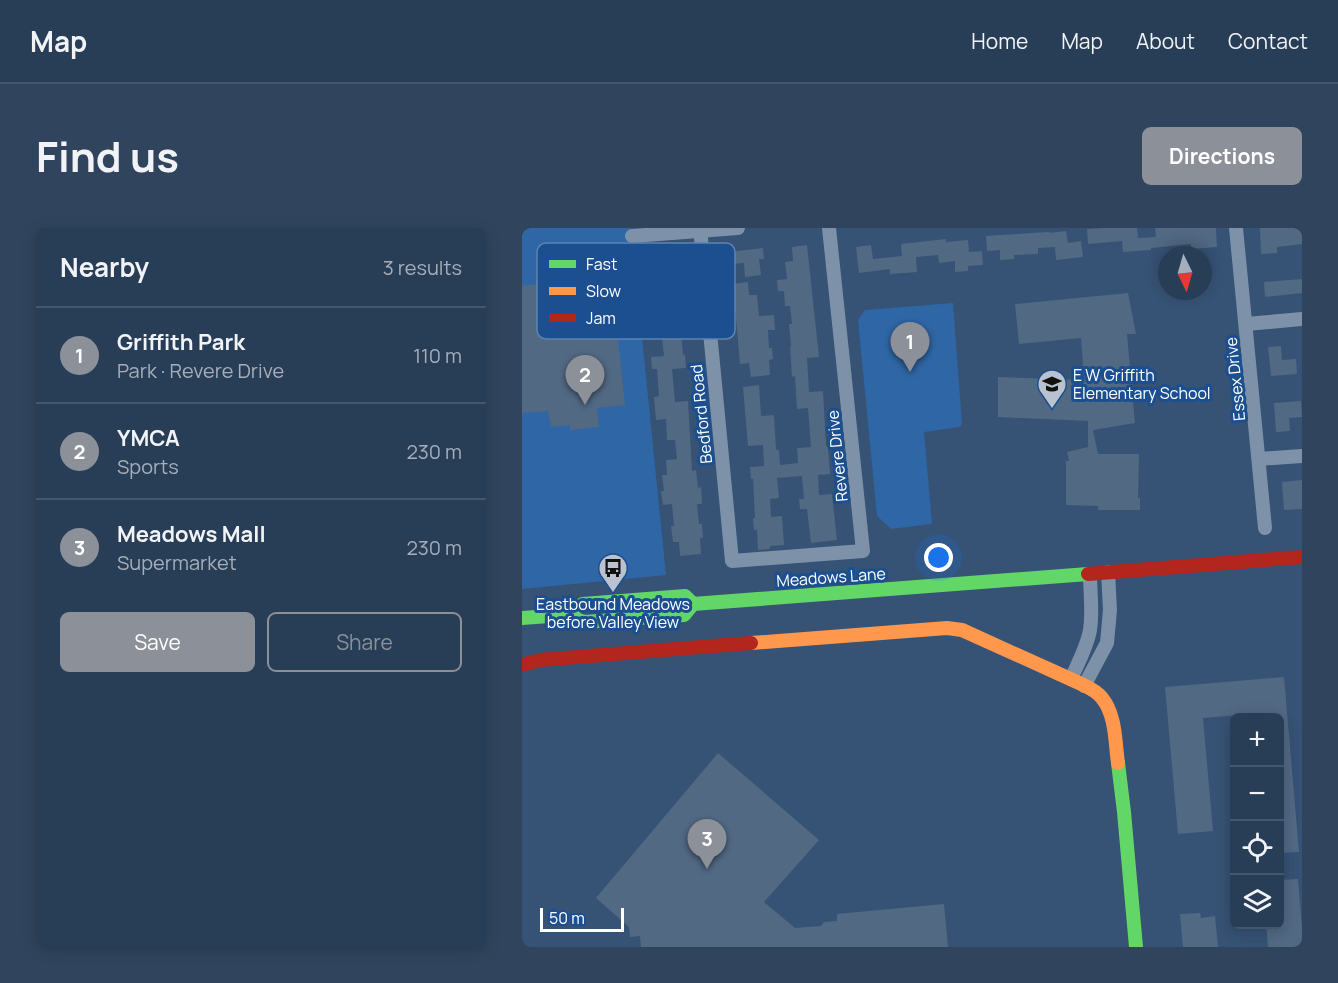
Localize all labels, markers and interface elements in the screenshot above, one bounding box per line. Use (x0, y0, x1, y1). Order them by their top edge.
text: Map (30, 22, 87, 60)
text: Home (971, 27, 1028, 55)
text: Map (1061, 27, 1103, 55)
text: About (1136, 27, 1195, 55)
text: Contact (1228, 27, 1308, 55)
text: Find us (36, 127, 179, 185)
button: Directions (1142, 127, 1302, 185)
legend (537, 243, 735, 339)
north arrow (1158, 246, 1212, 300)
text: Nearby (60, 249, 149, 285)
text: Fast (586, 253, 617, 275)
text: 3 results (383, 254, 462, 281)
text: Slow (586, 280, 621, 302)
text: Jam (586, 307, 616, 329)
pin: 1 (890, 322, 930, 372)
text: Griffith Park (117, 327, 245, 357)
street label: Essex Drive (1220, 336, 1250, 422)
text: 1 (75, 342, 84, 369)
text: 110 m (413, 342, 462, 369)
pin: 2 (566, 356, 604, 405)
text: Park · Revere Drive (117, 357, 284, 384)
street label: Bedford Road (685, 363, 717, 465)
place label: E W Griffith Elementary School (1073, 364, 1211, 404)
school or university icon: E W Griffith Elementary School (1036, 368, 1068, 410)
street label: Revere Drive (821, 409, 853, 503)
text: YMCA (117, 423, 180, 453)
text: 2 (74, 438, 85, 465)
text: 230 m (406, 438, 462, 465)
text: Sports (117, 453, 179, 480)
text: Meadows Mall (117, 519, 266, 549)
text: 3 (74, 534, 85, 561)
text: 230 m (406, 534, 462, 561)
your location (924, 543, 953, 572)
text: Supermarket (117, 549, 237, 576)
bus stop icon: Eastbound Meadows before Valley View (597, 552, 629, 594)
street label: Meadows Lane (776, 562, 886, 592)
place label: Eastbound Meadows before Valley View (536, 593, 690, 633)
button: Save (60, 612, 255, 672)
button: Share (267, 612, 462, 672)
map controls (1230, 713, 1284, 929)
button: + (1230, 713, 1284, 767)
button: − (1230, 767, 1284, 821)
pin: 3 (688, 820, 726, 869)
button: locate (1230, 821, 1284, 875)
button: layers (1230, 875, 1284, 929)
scale bar (540, 905, 624, 932)
text: 50 m (549, 907, 585, 929)

